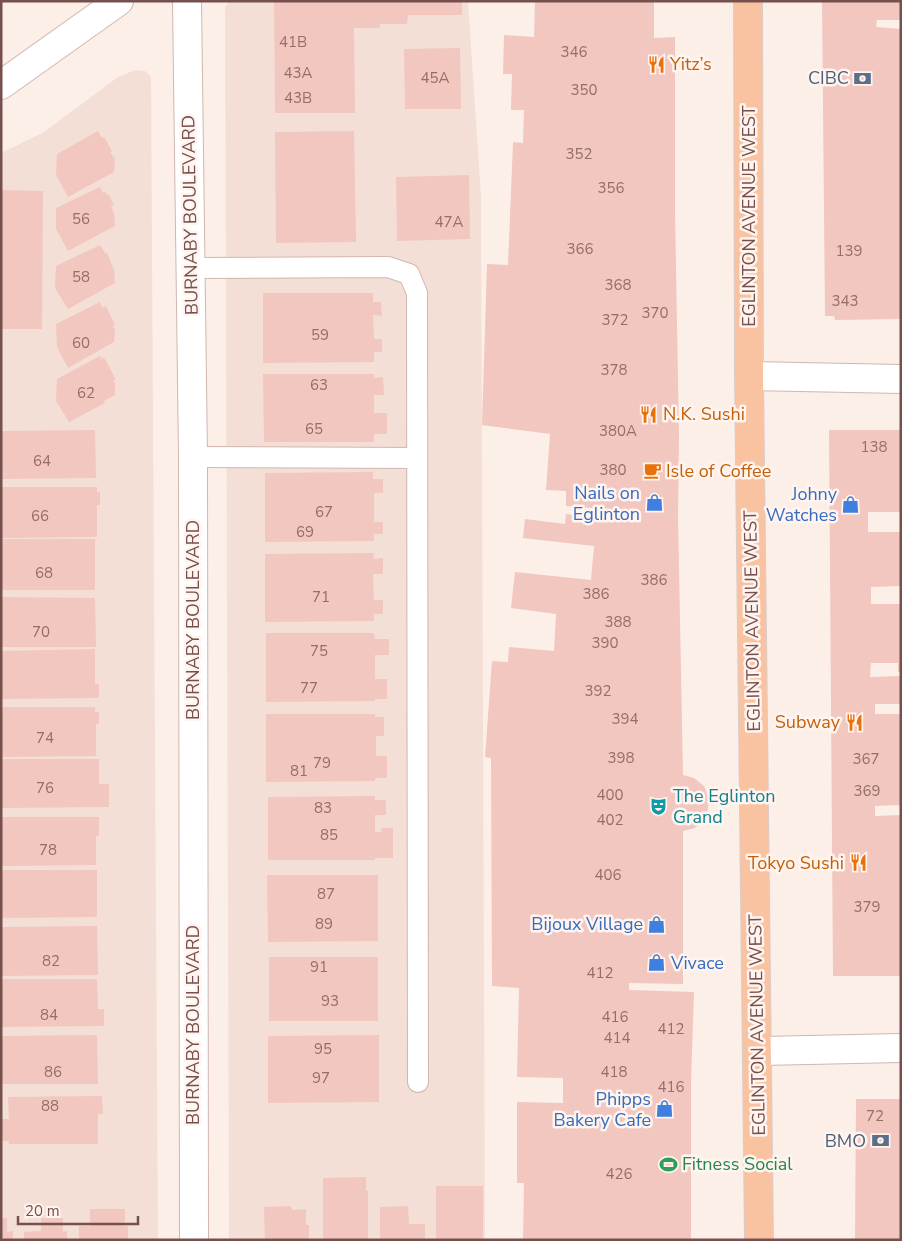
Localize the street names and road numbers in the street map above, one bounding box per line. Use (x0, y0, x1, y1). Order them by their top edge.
street label: EGLINTON AVENUE WEST (737, 105, 761, 327)
street label: BURNABY BOULEVARD (176, 115, 204, 315)
street label: EGLINTON AVENUE WEST (738, 510, 766, 732)
street label: BURNABY BOULEVARD (181, 520, 205, 720)
street label: EGLINTON AVENUE WEST (743, 914, 771, 1136)
street label: BURNABY BOULEVARD (181, 925, 205, 1125)

